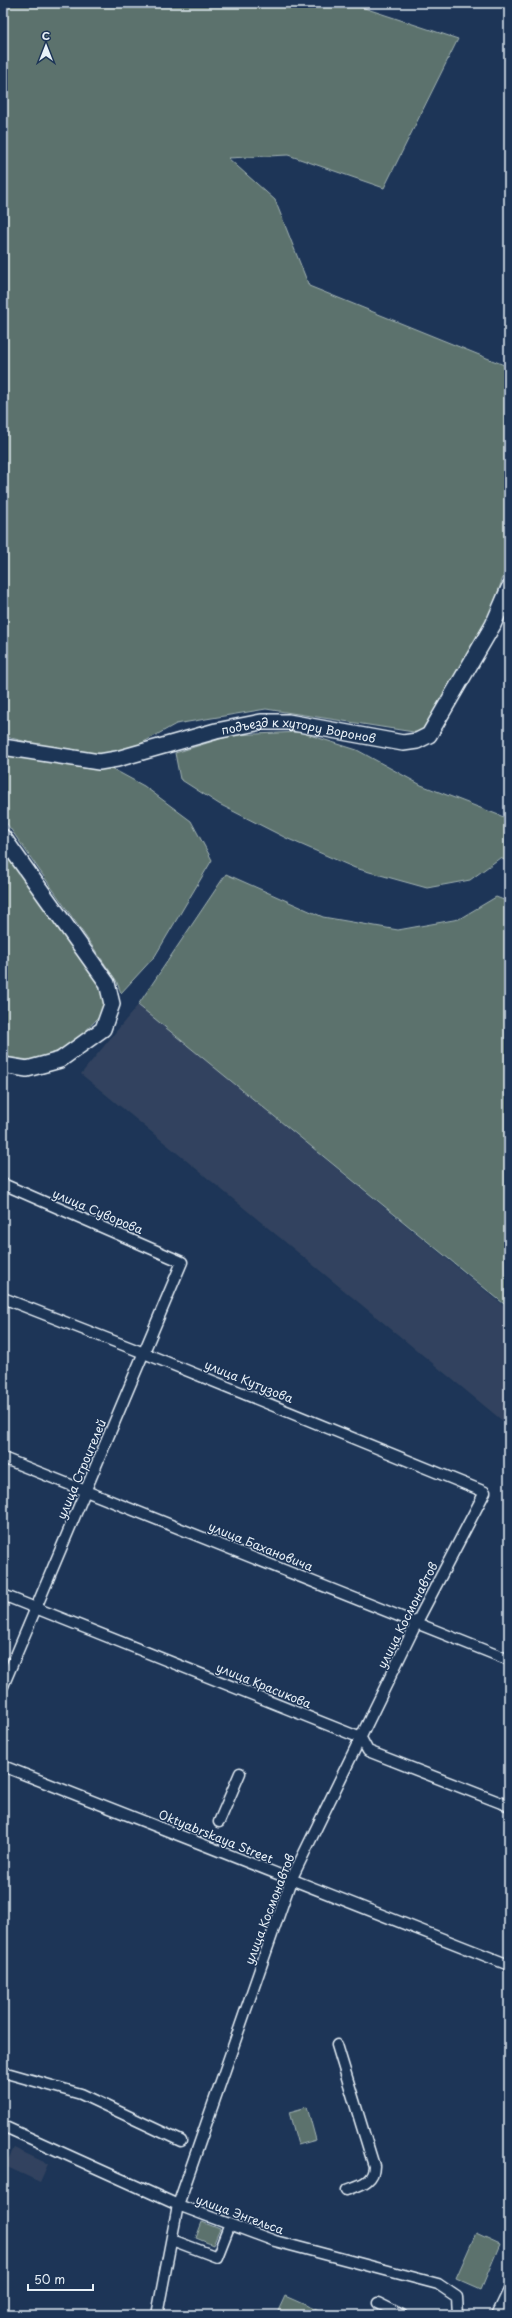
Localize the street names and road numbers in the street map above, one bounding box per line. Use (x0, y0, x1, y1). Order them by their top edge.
street label: подъезд к хутору Воронов (220, 713, 377, 747)
street label: улица Суворова (50, 1184, 147, 1238)
street label: улица Кутузова (202, 1355, 297, 1407)
street label: улица Строителей (52, 1416, 110, 1522)
street label: улица Бахановича (206, 1517, 316, 1575)
street label: улица Космонавтов (372, 1559, 442, 1671)
street label: улица Красикова (214, 1658, 315, 1712)
street label: Oktyabrskaya Street (156, 1805, 276, 1867)
street label: улица Космонавтов (240, 1851, 298, 1967)
street label: улица Энгельса (193, 2190, 287, 2238)

